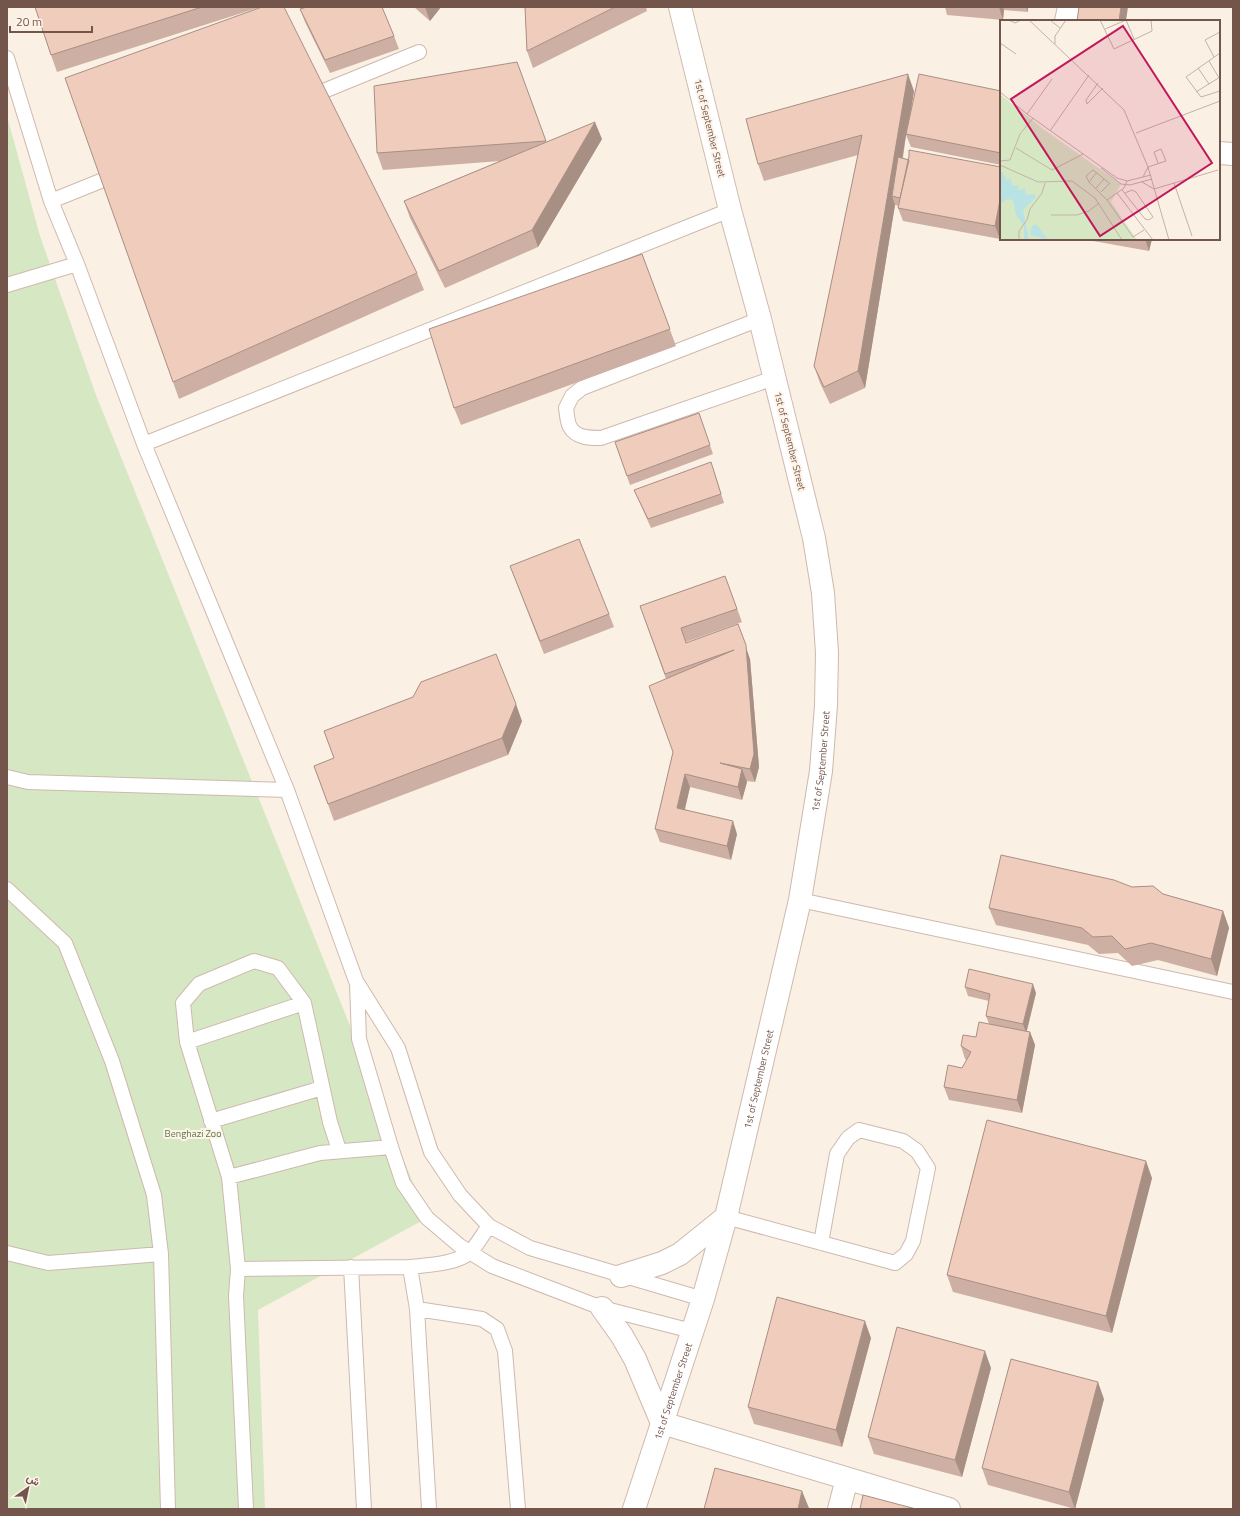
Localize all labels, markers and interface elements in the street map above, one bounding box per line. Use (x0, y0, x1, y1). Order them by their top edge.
scale bar (10, 8, 92, 34)
text: 20 m (16, 12, 42, 31)
inset map (1000, 20, 1220, 240)
street label: 1st of September Street (690, 77, 730, 179)
street label: 1st of September Street (770, 390, 810, 492)
street label: 1st of September Street (807, 710, 833, 813)
street label: 1st of September Street (739, 1027, 777, 1130)
park label: Benghazi Zoo (165, 1126, 221, 1141)
street label: 1st of September Street (650, 1340, 696, 1442)
north arrow (8, 1468, 48, 1508)
text: ش (24, 1469, 43, 1490)

